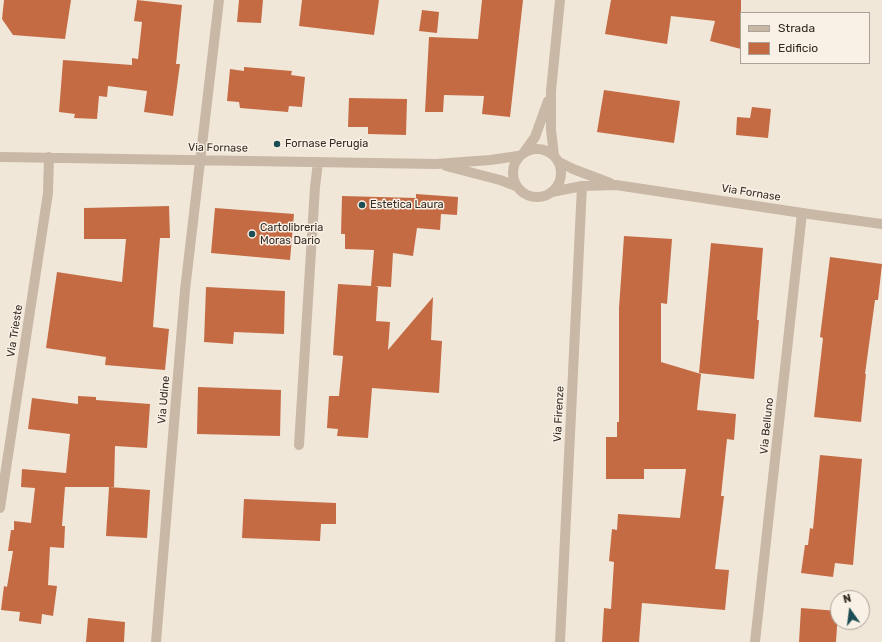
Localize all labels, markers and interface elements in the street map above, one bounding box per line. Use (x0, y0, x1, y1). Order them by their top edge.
legend (740, 12, 870, 64)
text: Strada (778, 21, 815, 35)
text: Edificio (778, 41, 818, 55)
place label: Fornase Perugia (285, 137, 368, 151)
marker: Fornase Perugia (272, 139, 282, 149)
street label: Via Fornase (188, 141, 248, 155)
street label: Via Fornase (720, 182, 782, 204)
place label: Estetica Laura (370, 198, 444, 212)
marker: Estetica Laura (357, 200, 367, 210)
place label: Cartolibreria Moras Dario (260, 221, 323, 247)
marker: Cartolibreria Moras Dario (247, 229, 257, 239)
street label: Via Trieste (4, 304, 26, 358)
street label: Via Udine (155, 375, 173, 425)
street label: Via Firenze (551, 386, 567, 442)
street label: Via Belluno (757, 397, 777, 455)
north arrow (830, 590, 870, 630)
text: N (842, 592, 853, 606)

